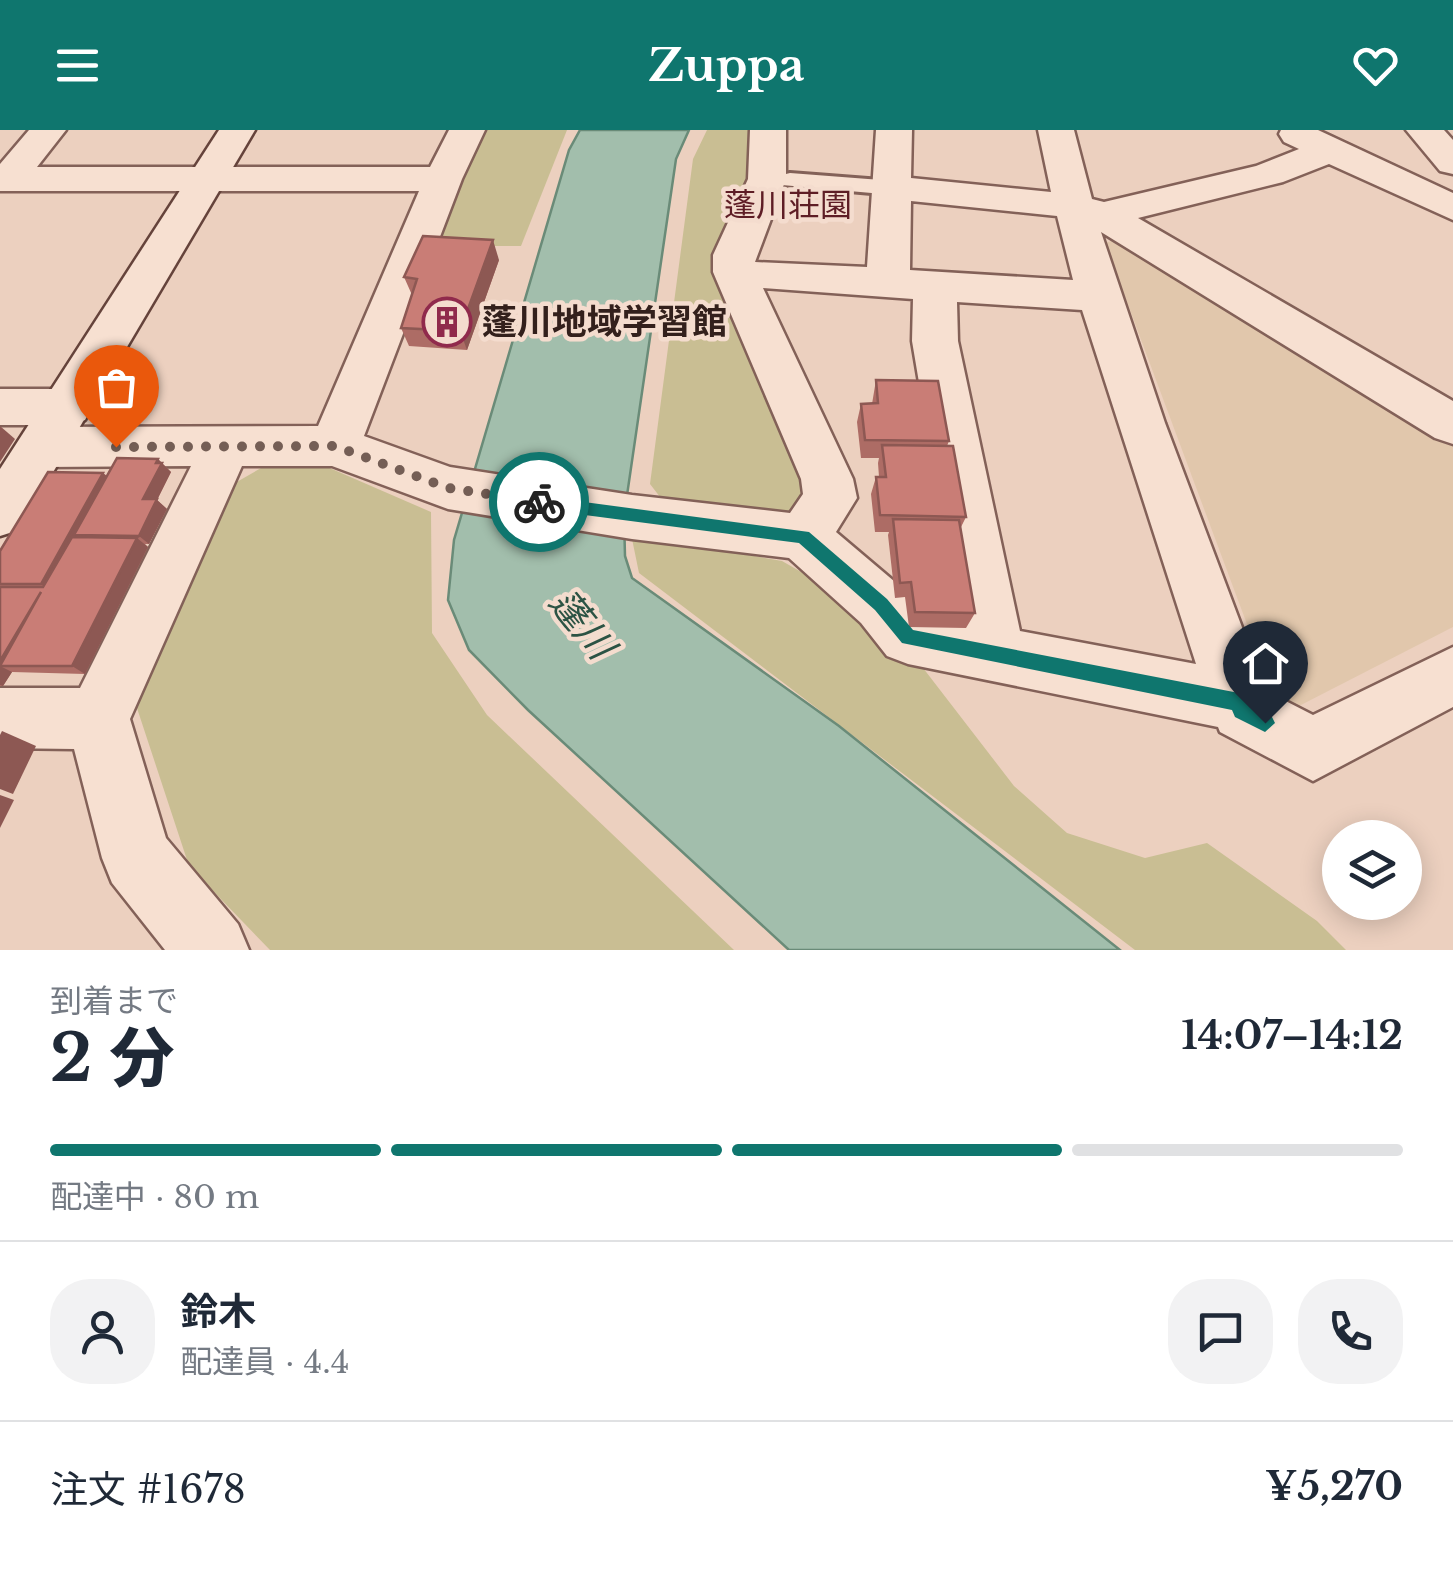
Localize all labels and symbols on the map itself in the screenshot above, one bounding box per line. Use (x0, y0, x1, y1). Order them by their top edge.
district label: 蓬川荘園 (724, 185, 852, 225)
building icon: 蓬川地域学習館 (421, 296, 473, 348)
place label: 蓬川地域学習館 (482, 300, 727, 343)
pin (74, 345, 159, 448)
courier (489, 452, 589, 552)
water label: 蓬川 (540, 579, 627, 671)
pin (1223, 621, 1308, 724)

